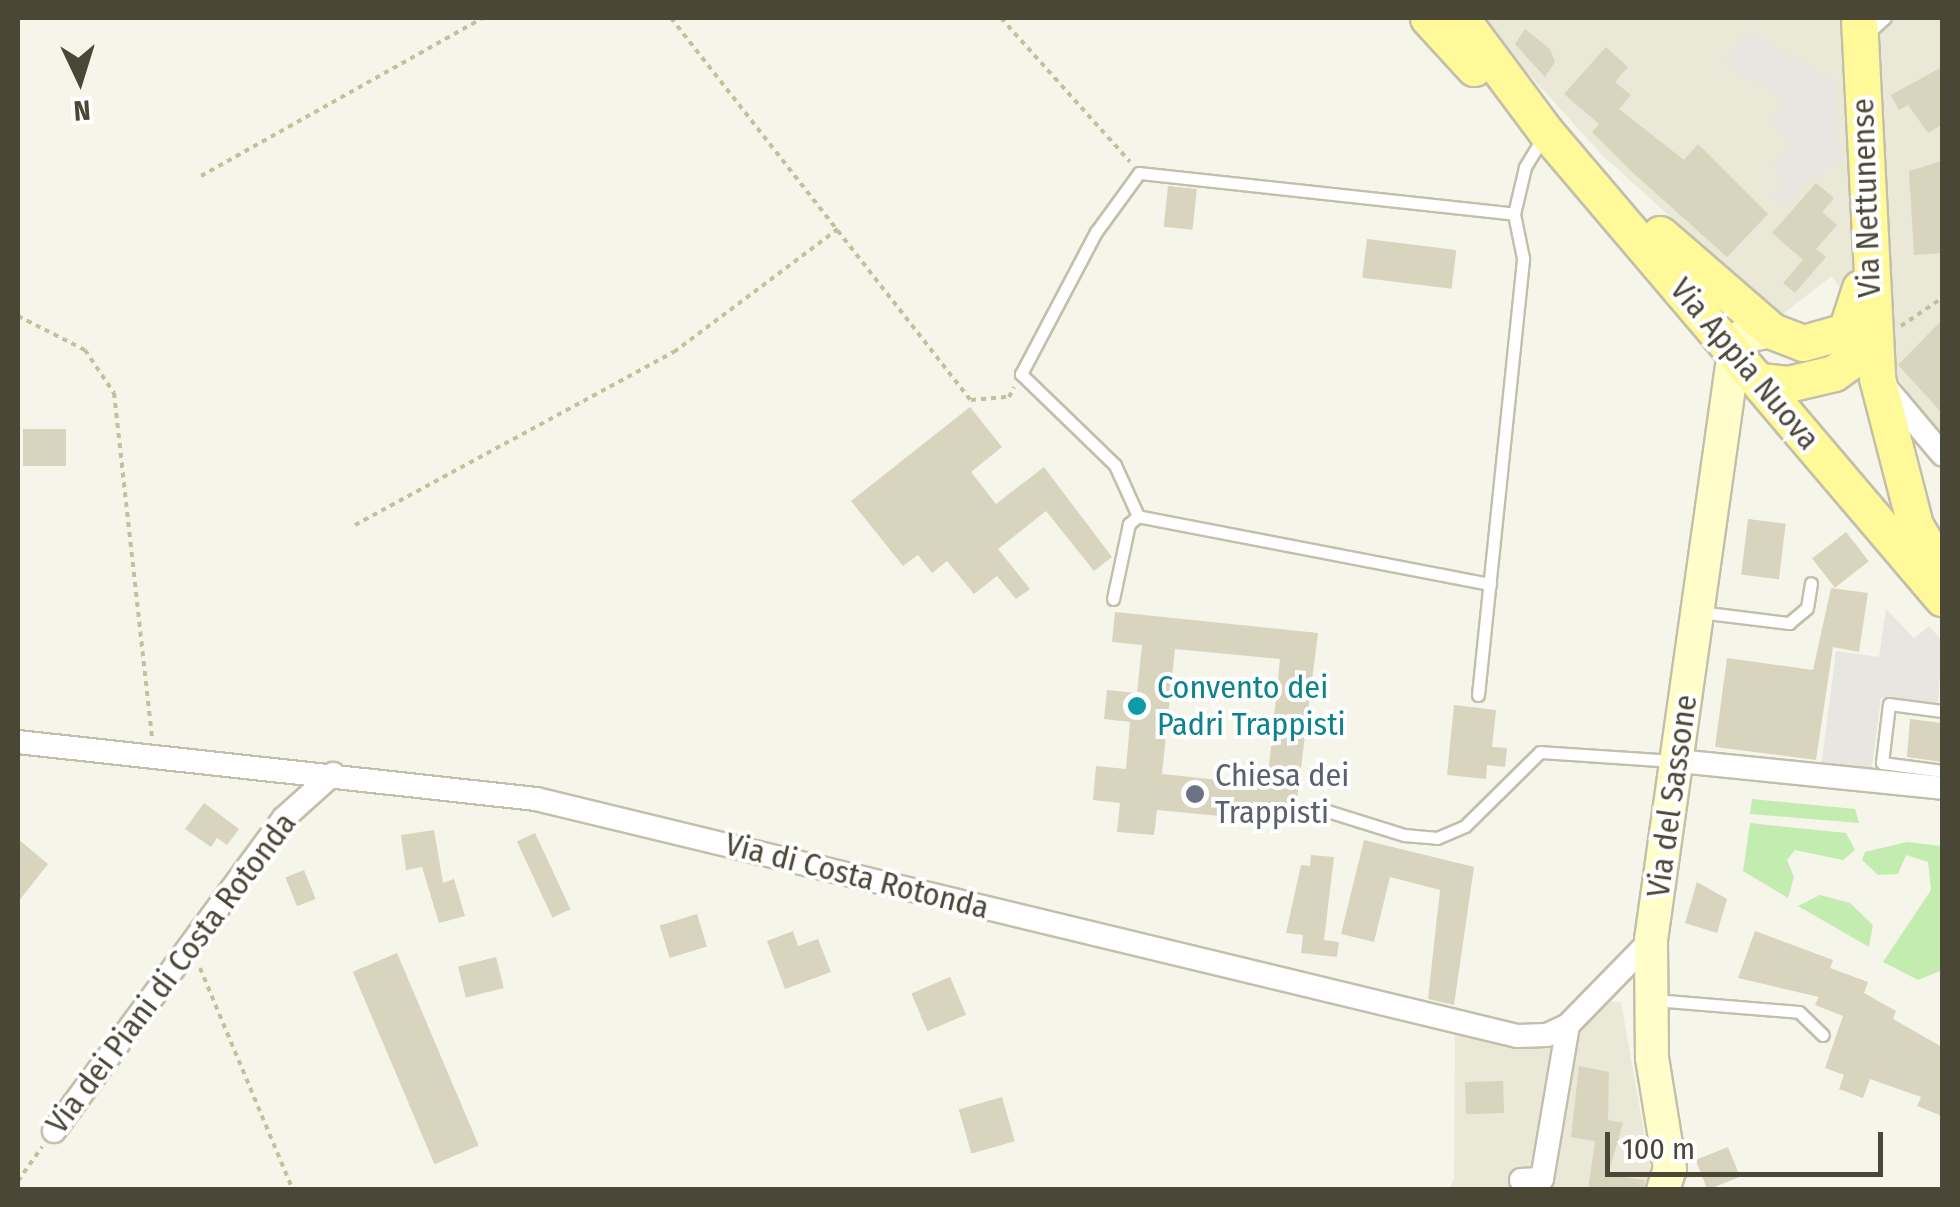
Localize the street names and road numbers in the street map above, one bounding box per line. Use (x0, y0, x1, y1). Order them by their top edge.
street label: Via Nettunense (1843, 98, 1889, 298)
street label: Via Appia Nuova (1662, 270, 1828, 458)
street label: Via del Sassone (1639, 692, 1705, 900)
street label: Via dei Piani di Costa Rotonda (38, 805, 304, 1141)
street label: Via di Costa Rotonda (721, 825, 993, 927)

